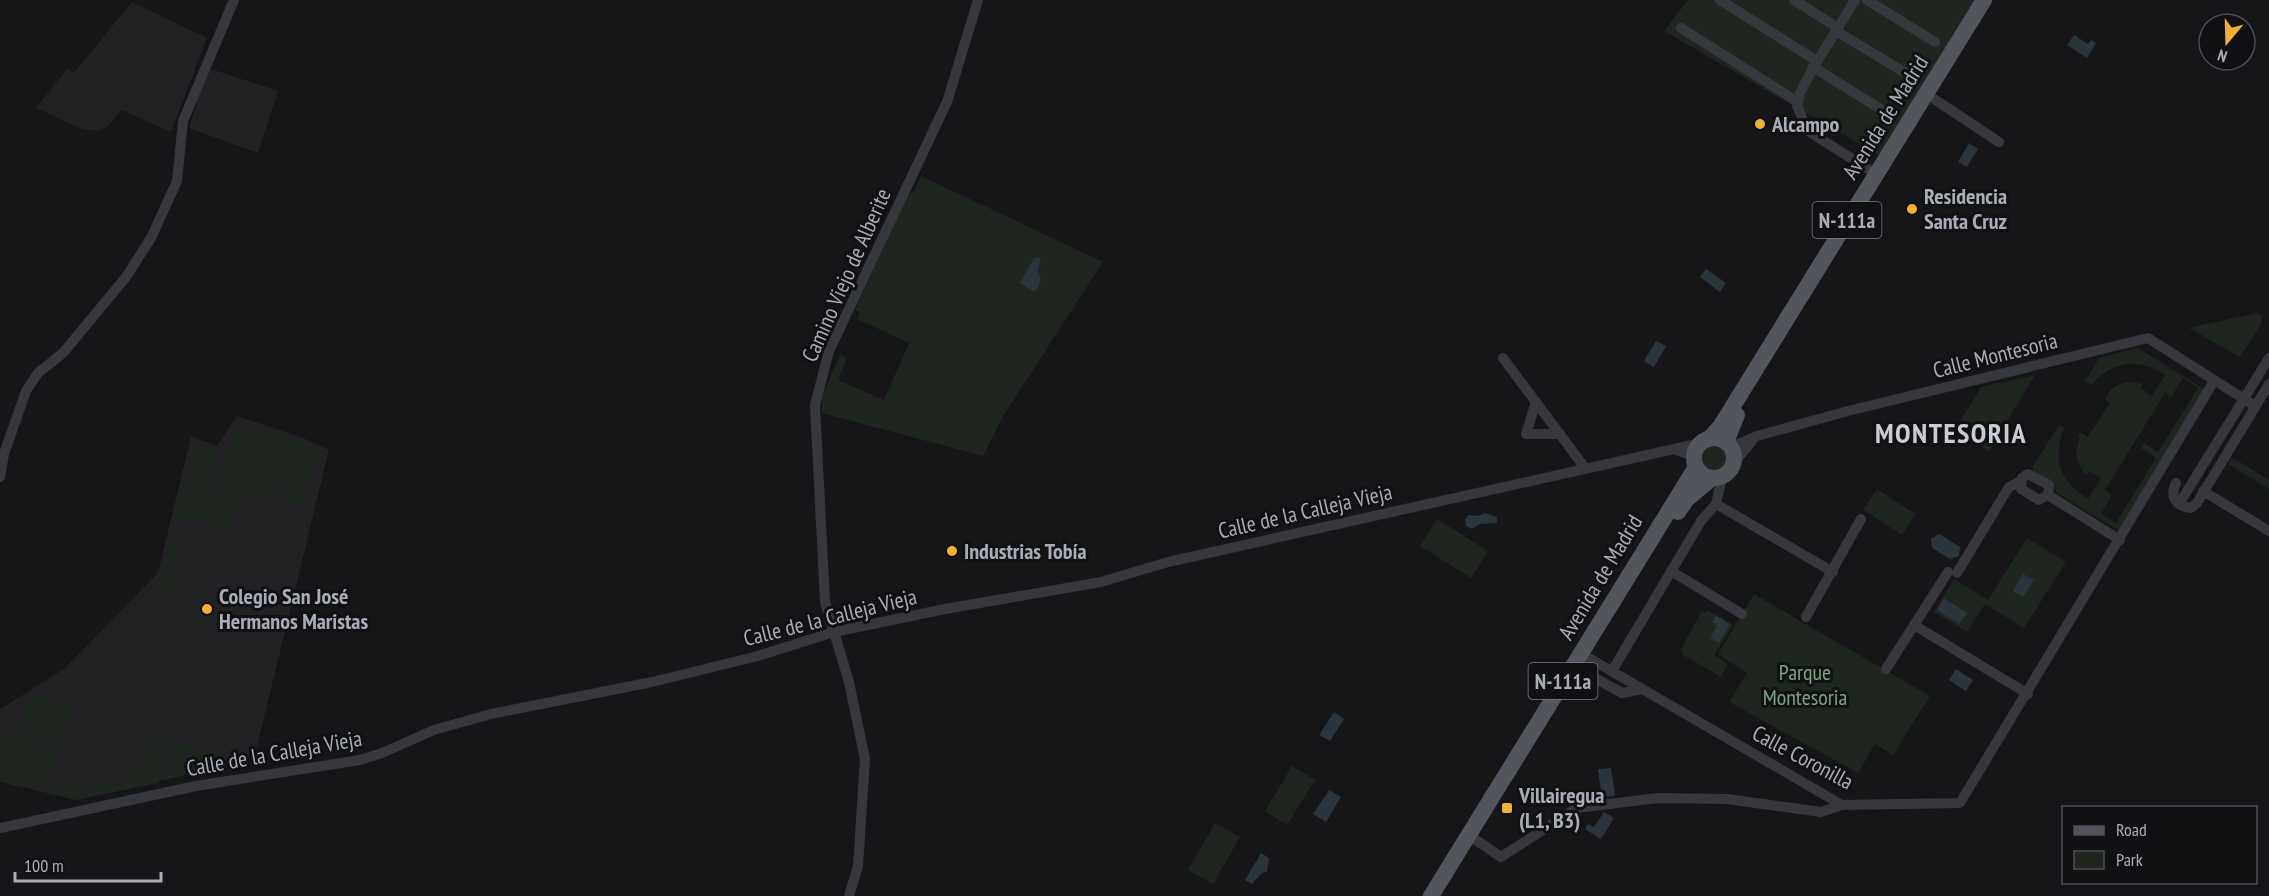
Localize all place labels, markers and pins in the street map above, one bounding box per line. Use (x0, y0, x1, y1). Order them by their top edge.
place label: Alcampo (1771, 110, 1840, 138)
marker: Alcampo (1753, 117, 1767, 131)
place label: Residencia Santa Cruz (1924, 182, 2007, 235)
marker: Residencia Santa Cruz (1905, 202, 1919, 216)
place label: Industrias Tobía (964, 537, 1087, 565)
marker: Industrias Tobía (945, 544, 959, 558)
place label: Colegio San José Hermanos Maristas (219, 582, 368, 635)
marker: Colegio San José Hermanos Maristas (200, 602, 214, 616)
place label: Villairegua (L1, B3) (1518, 781, 1604, 834)
marker: Villairegua (L1, B3) (1500, 801, 1514, 815)

